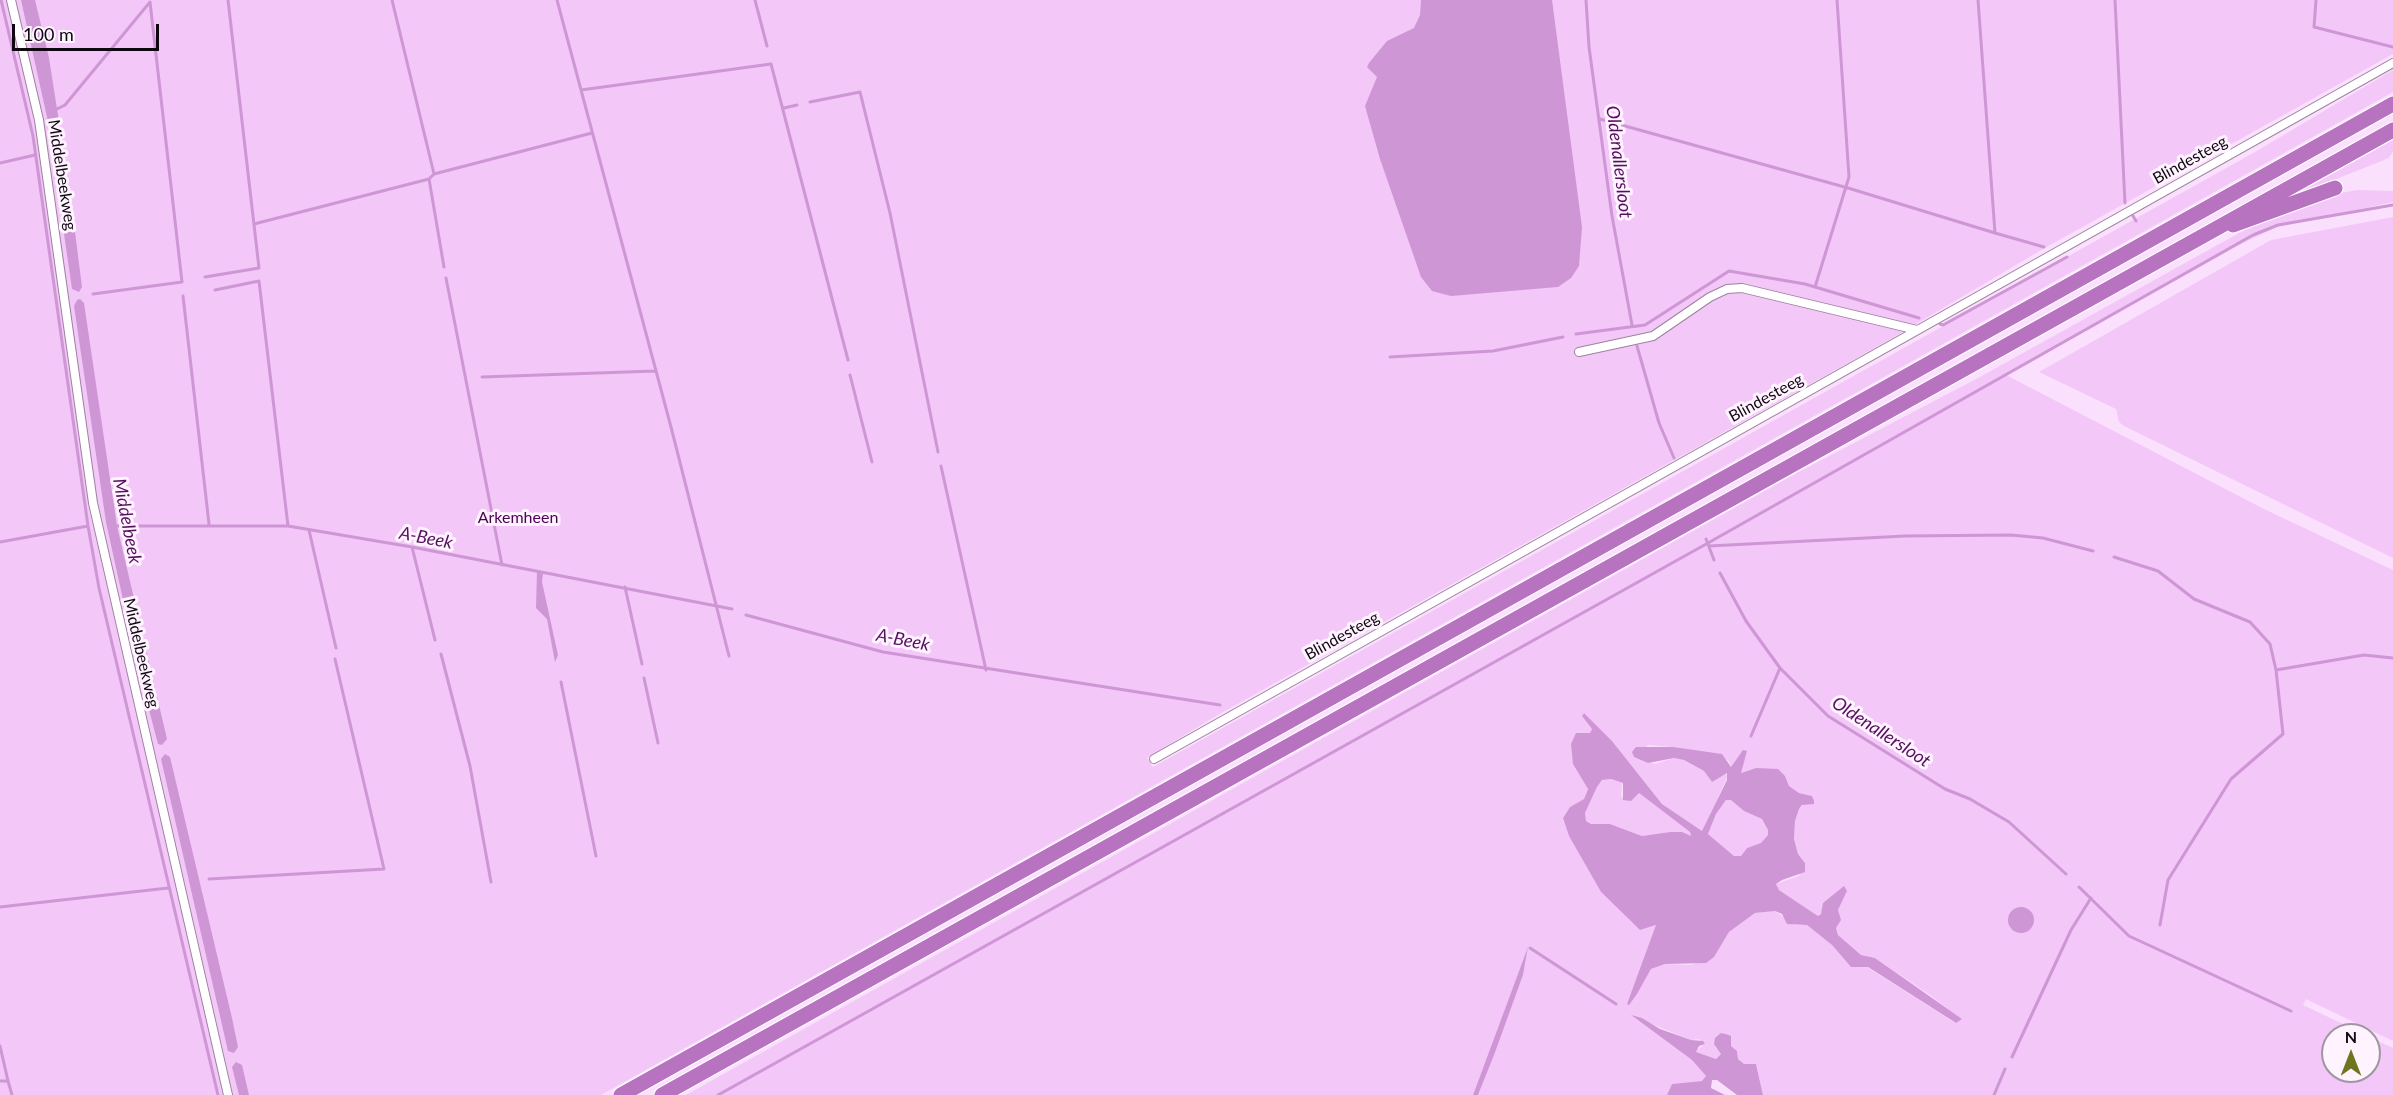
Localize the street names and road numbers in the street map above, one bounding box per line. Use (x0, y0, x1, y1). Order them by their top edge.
street label: Middelbeekweg (44, 118, 80, 232)
street label: Blindesteeg (2149, 132, 2231, 188)
street label: Blindesteeg (1725, 370, 1807, 426)
street label: Middelbeekweg (119, 596, 163, 710)
street label: Blindesteeg (1301, 608, 1383, 664)

